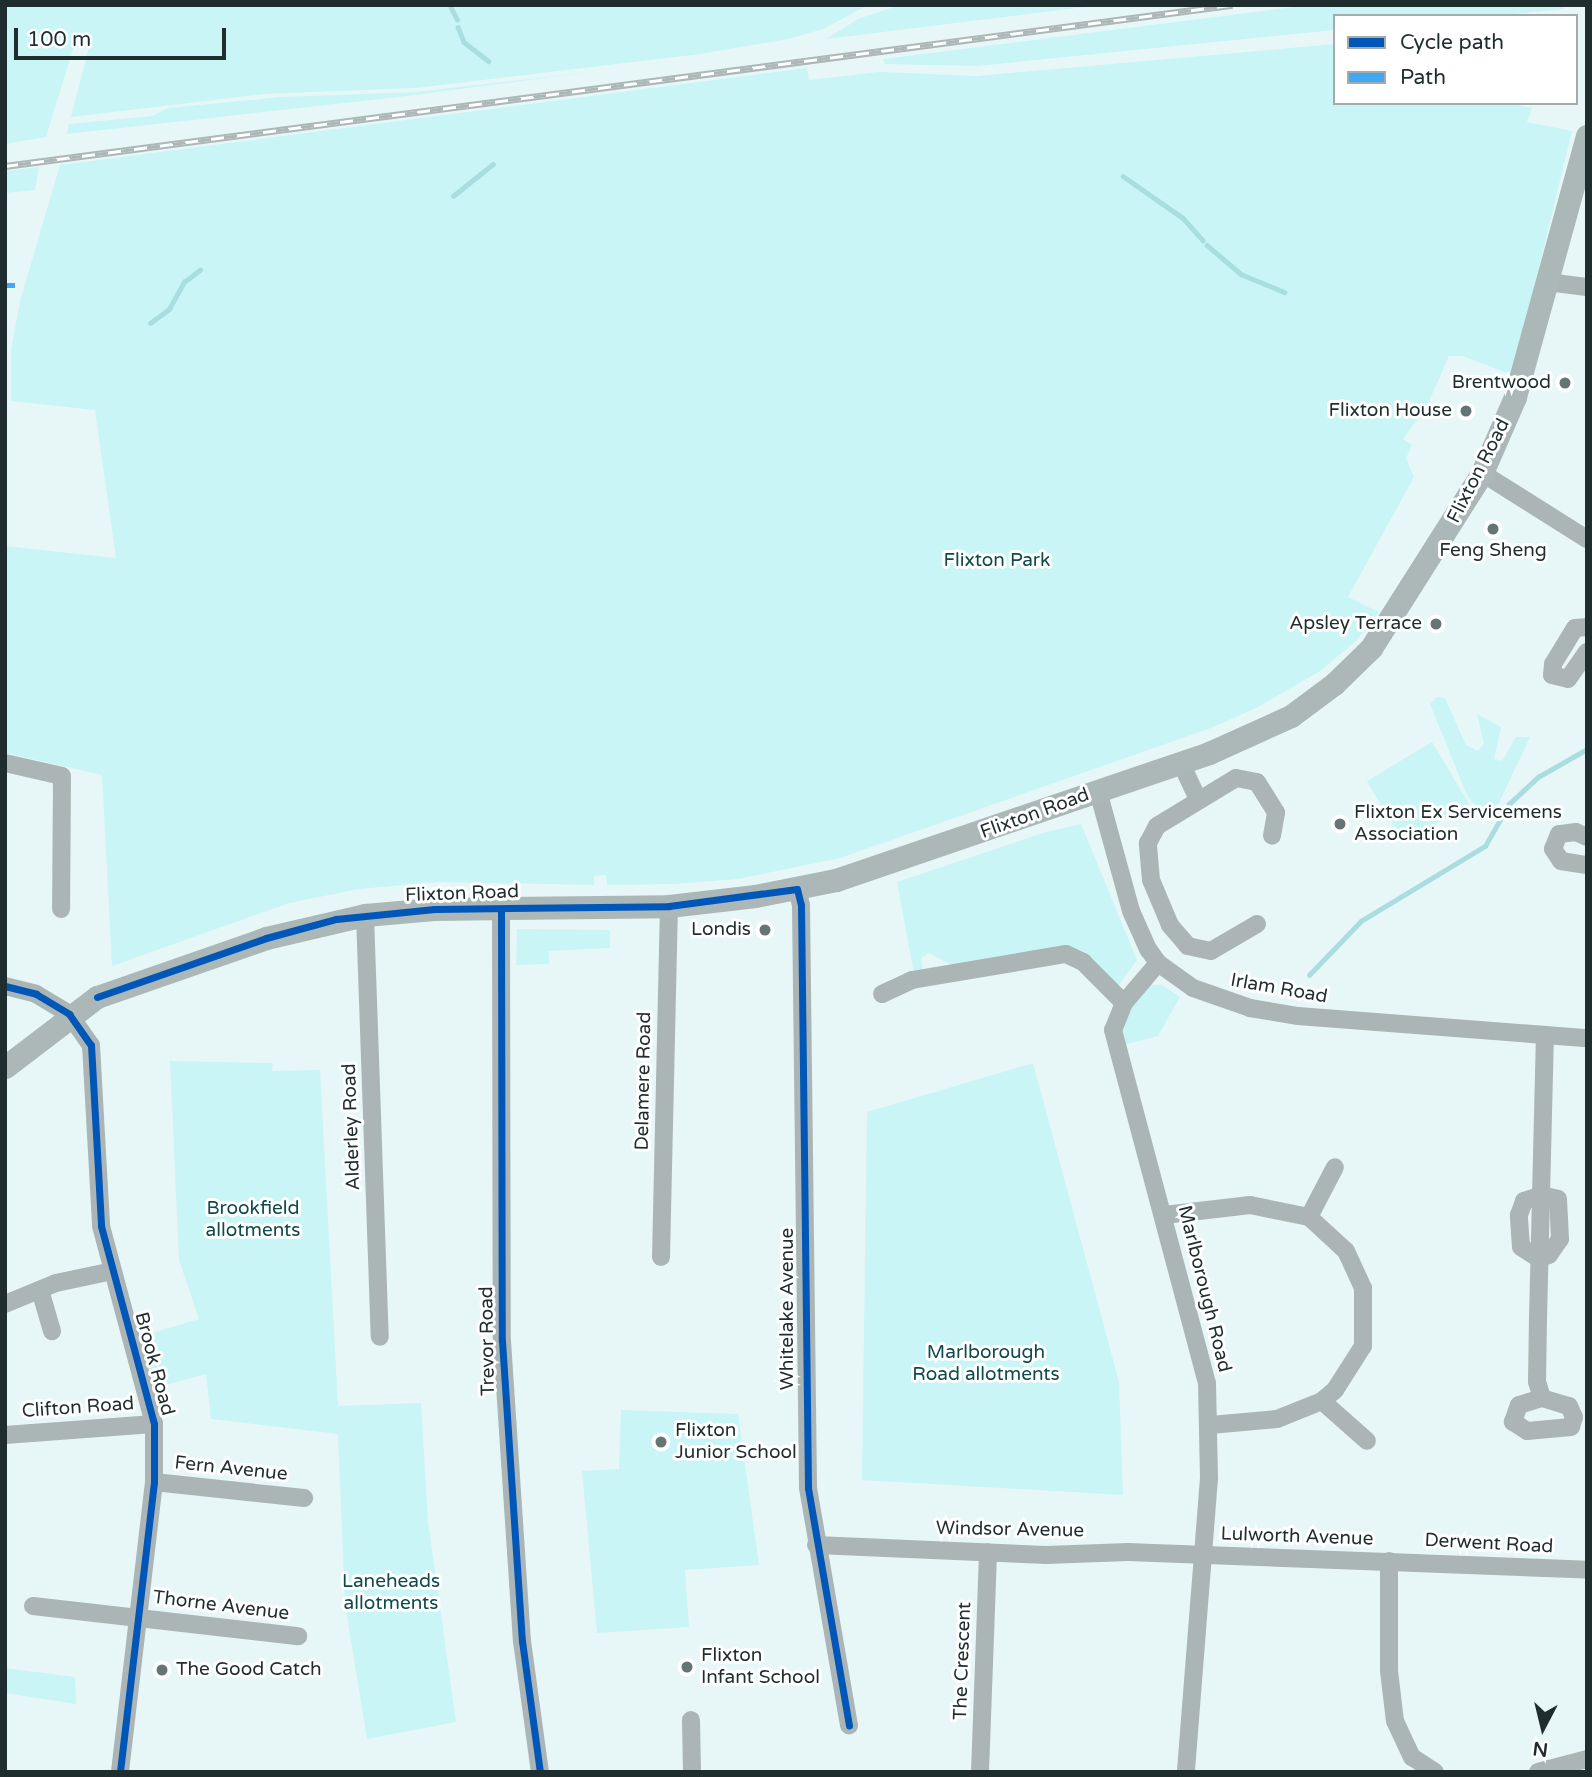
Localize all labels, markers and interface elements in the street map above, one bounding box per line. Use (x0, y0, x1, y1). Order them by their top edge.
scale bar (18, 14, 229, 58)
legend (1333, 14, 1578, 105)
text: 100 m (27, 27, 91, 52)
text: Cycle path (1400, 30, 1504, 55)
text: Path (1400, 65, 1446, 90)
place label: Brentwood (1452, 372, 1551, 394)
marker: Brentwood (1557, 375, 1573, 391)
place label: Flixton House (1329, 400, 1452, 422)
marker: Flixton House (1458, 403, 1474, 419)
street label: Flixton Road (1443, 415, 1515, 527)
marker: Feng Sheng (1485, 521, 1501, 537)
place label: Feng Sheng (1439, 540, 1547, 562)
park label: Flixton Park (944, 550, 1050, 572)
place label: Apsley Terrace (1289, 613, 1422, 635)
marker: Apsley Terrace (1428, 616, 1444, 632)
street label: Flixton Road (977, 784, 1093, 844)
place label: Flixton Ex Servicemens Association (1354, 802, 1562, 846)
marker: Flixton Ex Servicemens Association (1332, 816, 1348, 832)
street label: Flixton Road (405, 881, 519, 907)
place label: Londis (691, 919, 751, 941)
marker: Londis (757, 922, 773, 938)
street label: Irlam Road (1229, 969, 1329, 1009)
street label: Delamere Road (631, 1011, 657, 1151)
street label: Alderley Road (338, 1063, 366, 1191)
park label: Brookfield allotments (206, 1198, 300, 1242)
street label: Marlborough Road (1172, 1203, 1236, 1375)
street label: Whitelake Avenue (777, 1228, 799, 1390)
street label: Trevor Road (476, 1286, 500, 1396)
street label: Brook Road (129, 1310, 179, 1418)
park label: Marlborough Road allotments (912, 1342, 1060, 1386)
street label: Clifton Road (21, 1393, 135, 1423)
place label: Flixton Junior School (675, 1420, 797, 1464)
marker: Flixton Junior School (653, 1434, 669, 1450)
street label: Fern Avenue (173, 1452, 289, 1486)
street label: Windsor Avenue (936, 1517, 1084, 1543)
street label: Lulworth Avenue (1220, 1523, 1374, 1551)
street label: Derwent Road (1424, 1529, 1554, 1559)
park label: Laneheads allotments (342, 1571, 440, 1615)
street label: Thorne Avenue (152, 1586, 290, 1626)
street label: The Crescent (950, 1602, 976, 1720)
place label: Flixton Infant School (701, 1645, 820, 1689)
place label: The Good Catch (176, 1659, 322, 1681)
marker: Flixton Infant School (679, 1659, 695, 1675)
marker: The Good Catch (154, 1662, 170, 1678)
north arrow (1508, 1693, 1578, 1763)
text: N (1532, 1737, 1549, 1761)

